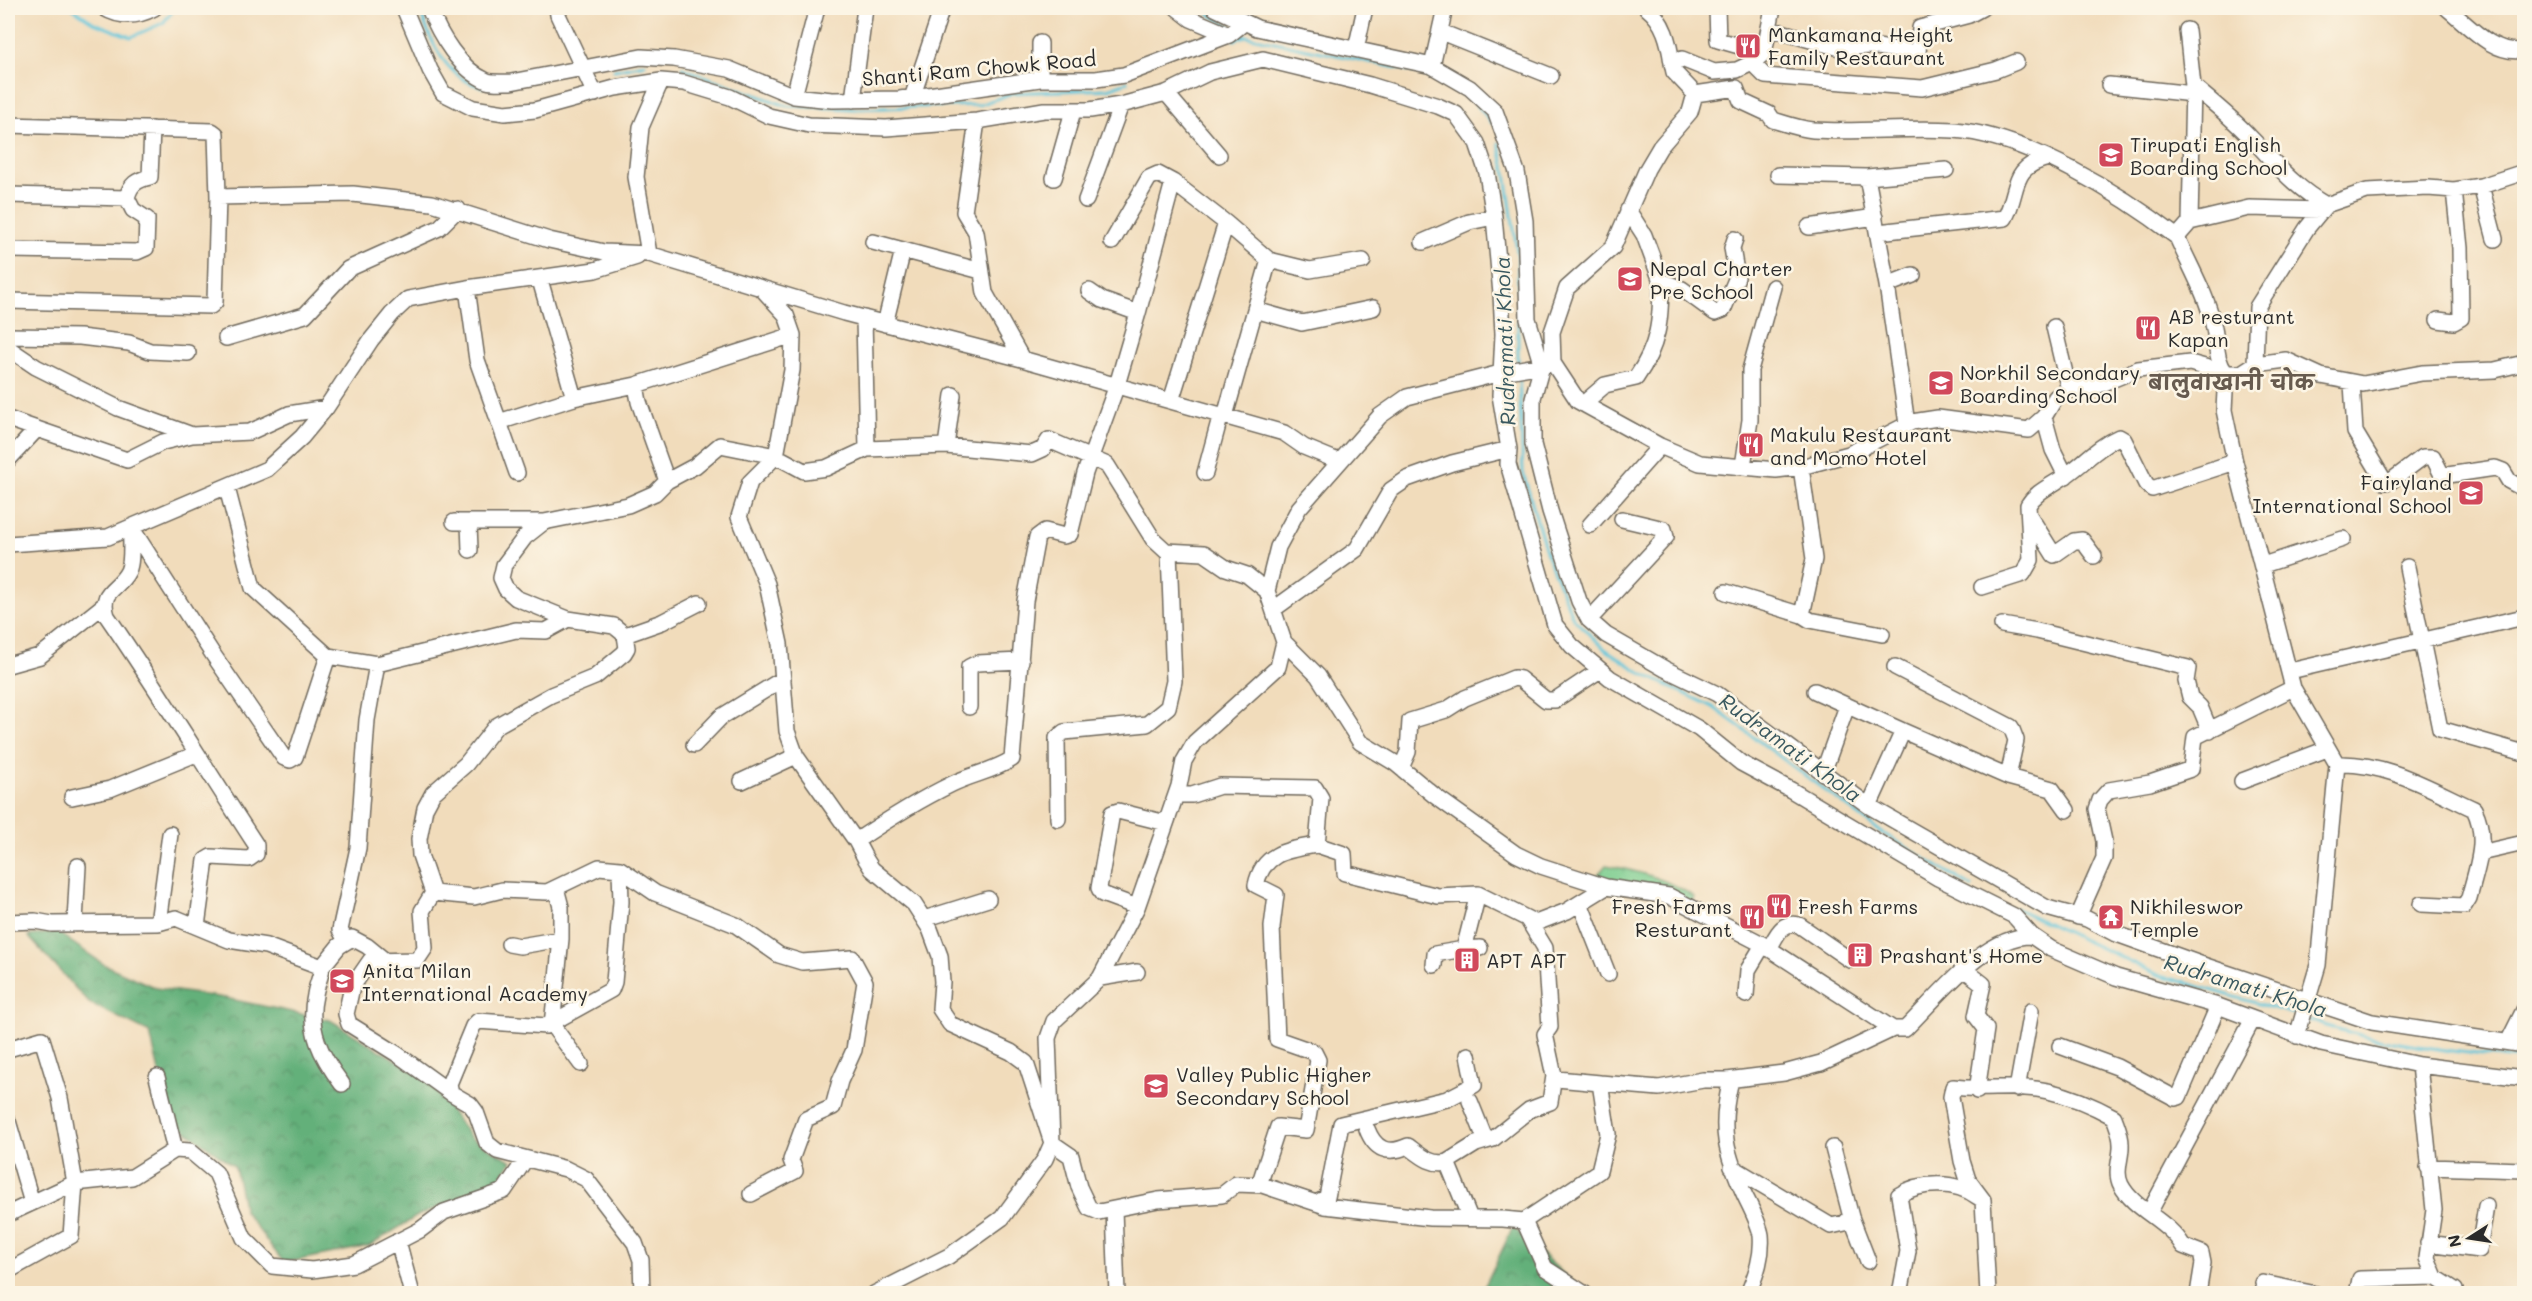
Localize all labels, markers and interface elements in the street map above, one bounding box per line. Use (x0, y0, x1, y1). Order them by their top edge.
place label: Mankamana Height Family Restaurant (1768, 21, 1953, 70)
restaurant icon: Mankamana Height Family Restaurant (1733, 31, 1763, 61)
street label: Shanti Ram Chowk Road (861, 45, 1097, 91)
place label: Tirupati English Boarding School (2130, 131, 2288, 180)
school or university icon: Tirupati English Boarding School (2096, 140, 2126, 170)
place label: Nepal Charter Pre School (1650, 255, 1793, 304)
water label: Rudramati Khola (1488, 256, 1520, 426)
school or university icon: Nepal Charter Pre School (1615, 264, 1645, 294)
place label: AB resturant Kapan (2168, 303, 2295, 352)
restaurant icon: AB resturant Kapan (2133, 313, 2163, 343)
place label: Norkhil Secondary Boarding School (1960, 359, 2140, 408)
district label: बालुवाखानी चोक (2148, 367, 2316, 398)
school or university icon: Norkhil Secondary Boarding School (1926, 368, 1956, 398)
place label: Makulu Restaurant and Momo Hotel (1770, 421, 1952, 470)
restaurant icon: Makulu Restaurant and Momo Hotel (1736, 430, 1766, 460)
place label: Fairyland International School (2253, 469, 2452, 518)
school or university icon: Fairyland International School (2456, 478, 2486, 508)
water label: Rudramati Khola (1715, 686, 1867, 808)
restaurant icon: Fresh Farms (1764, 891, 1794, 921)
place label: Fresh Farms Resturant (1612, 893, 1732, 942)
place label: Fresh Farms (1798, 893, 1918, 919)
place label: Nikhileswor Temple (2130, 893, 2243, 942)
restaurant icon: Fresh Farms Resturant (1737, 902, 1767, 932)
temple icon: Nikhileswor Temple (2096, 902, 2126, 932)
building icon: Prashant's Home (1845, 940, 1875, 970)
place label: Prashant's Home (1880, 942, 2043, 968)
building icon: APT APT (1452, 945, 1482, 975)
place label: APT APT (1486, 947, 1567, 973)
water label: Rudramati Khola (2161, 947, 2331, 1023)
place label: Anita Milan International Academy (362, 957, 588, 1006)
school or university icon: Anita Milan International Academy (327, 966, 357, 996)
place label: Valley Public Higher Secondary School (1176, 1061, 1371, 1110)
school or university icon: Valley Public Higher Secondary School (1141, 1071, 1171, 1101)
north arrow (2439, 1208, 2499, 1268)
text: N (2442, 1233, 2465, 1249)

